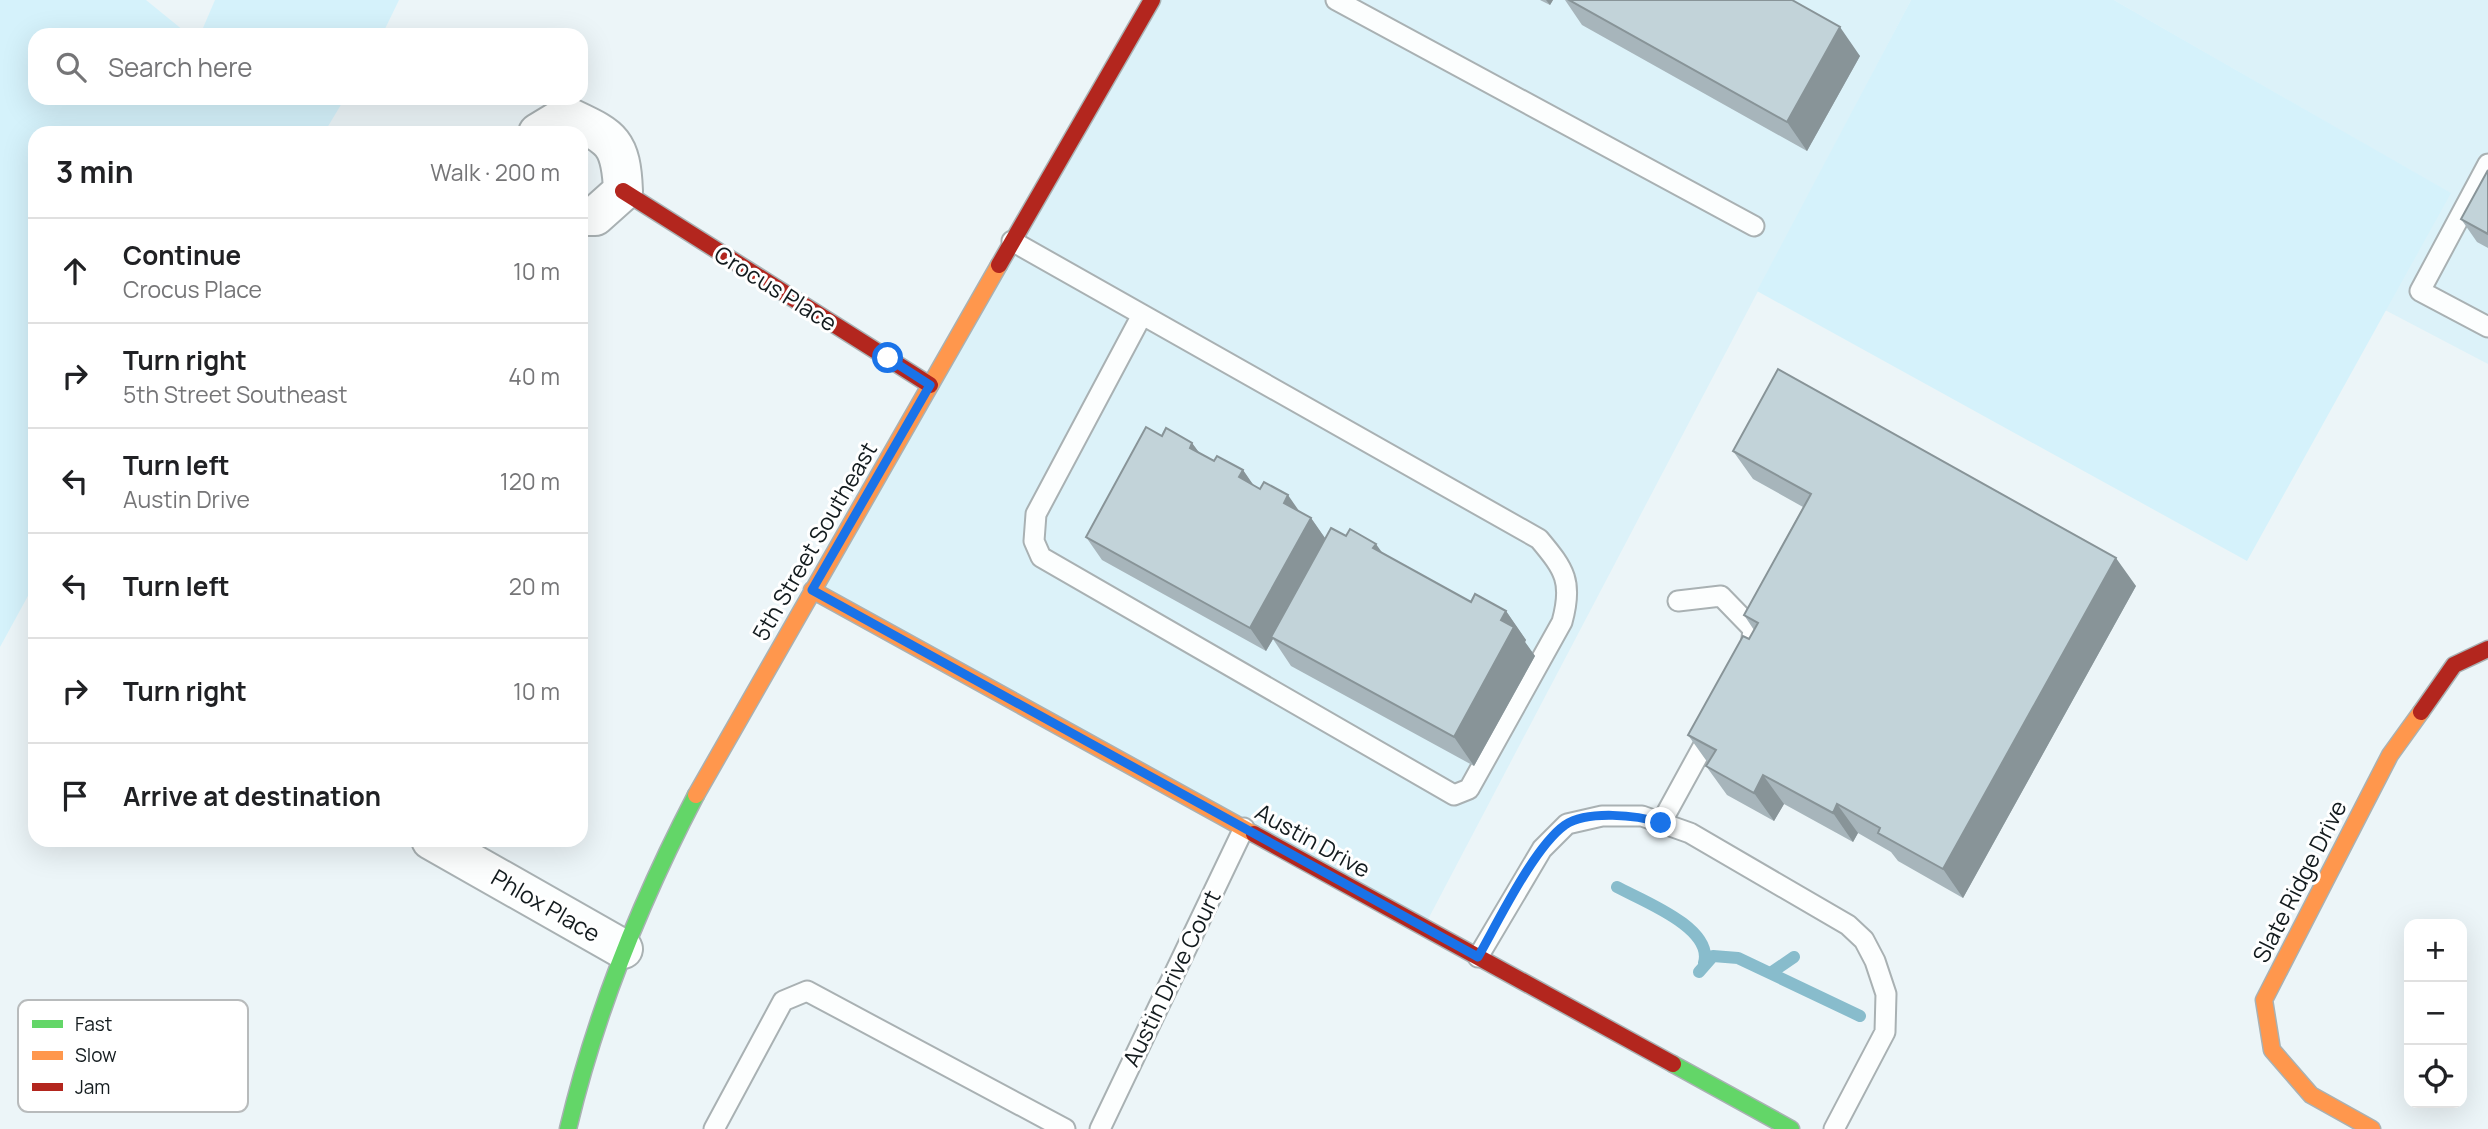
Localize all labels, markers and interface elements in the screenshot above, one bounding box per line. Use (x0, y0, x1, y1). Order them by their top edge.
search box (28, 28, 588, 105)
icon: search (52, 48, 90, 86)
text: Search here (108, 49, 253, 85)
text: 3 min (56, 151, 134, 192)
text: Walk · 200 m (430, 156, 560, 188)
text: Continue (123, 237, 241, 273)
street label: Crocus Place (709, 238, 843, 338)
icon: ahead (56, 252, 94, 290)
text: 10 m (513, 255, 560, 287)
text: Crocus Place (123, 273, 262, 305)
text: Turn right (123, 342, 247, 378)
route start (872, 342, 903, 373)
icon: right (56, 357, 94, 395)
text: 40 m (508, 360, 560, 392)
text: 5th Street Southeast (123, 378, 348, 410)
street label: 5th Street Southeast (744, 436, 884, 646)
text: Turn left (123, 447, 230, 483)
icon: left (56, 462, 94, 500)
text: 120 m (500, 465, 560, 497)
text: Austin Drive (123, 483, 250, 515)
icon: left (56, 567, 94, 605)
text: Turn left (123, 568, 230, 604)
text: 20 m (509, 570, 560, 602)
icon: right (56, 672, 94, 710)
text: Turn right (123, 673, 247, 709)
text: 10 m (513, 675, 560, 707)
icon: arrive (56, 777, 94, 815)
text: Arrive at destination (123, 778, 381, 814)
street label: Slate Ridge Drive (2244, 794, 2354, 968)
street label: Austin Drive (1250, 795, 1376, 885)
route end (1645, 807, 1676, 838)
street label: Phlox Place (486, 861, 606, 949)
street label: Austin Drive Court (1114, 884, 1228, 1072)
map controls (2404, 919, 2467, 1108)
button: + (2404, 919, 2467, 982)
button: − (2404, 982, 2467, 1045)
legend (18, 1000, 248, 1112)
text: Fast (75, 1011, 112, 1037)
text: Slow (75, 1042, 117, 1068)
button: locate (2404, 1045, 2467, 1108)
text: Jam (75, 1074, 110, 1100)

